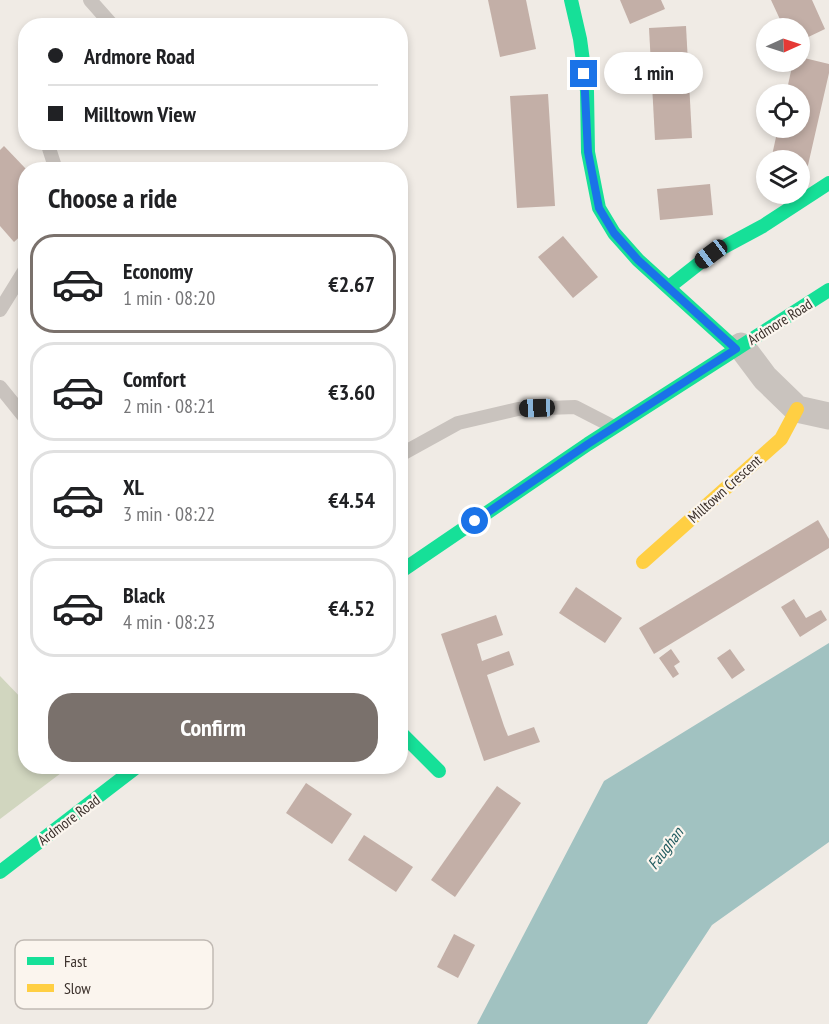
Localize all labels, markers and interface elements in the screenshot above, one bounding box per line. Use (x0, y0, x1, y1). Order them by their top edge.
north arrow (756, 18, 810, 72)
map controls (756, 18, 810, 204)
text: Ardmore Road (84, 42, 195, 70)
callout: 1 min (605, 53, 704, 95)
route end (570, 60, 597, 87)
text: 1 min (633, 60, 674, 86)
button: locate (756, 84, 810, 138)
text: Milltown View (84, 100, 196, 128)
button: layers (756, 150, 810, 204)
text: Choose a ride (48, 181, 177, 215)
car (691, 236, 731, 272)
icon: car (51, 257, 105, 311)
text: Economy (123, 257, 193, 285)
text: €2.67 (328, 270, 375, 298)
text: 1 min · 08:20 (123, 285, 215, 311)
street label: Ardmore Road (744, 294, 816, 349)
icon: car (51, 365, 105, 419)
text: Comfort (123, 365, 186, 393)
text: €3.60 (328, 378, 375, 406)
text: 2 min · 08:21 (123, 393, 215, 419)
car (519, 398, 555, 418)
street label: Milltown Crescent (684, 451, 766, 527)
icon: car (51, 473, 105, 527)
text: XL (123, 473, 144, 501)
text: €4.54 (328, 486, 375, 514)
text: 3 min · 08:22 (123, 501, 215, 527)
route start (461, 507, 488, 534)
icon: car (51, 581, 105, 635)
text: Black (123, 581, 165, 609)
text: €4.52 (328, 594, 375, 622)
text: 4 min · 08:23 (123, 609, 215, 635)
button: Confirm (48, 693, 378, 762)
street label: Ardmore Road (34, 790, 104, 849)
water label: Faughan (643, 822, 688, 873)
legend (15, 940, 213, 1009)
text: Fast (64, 951, 87, 971)
text: Slow (64, 978, 91, 998)

